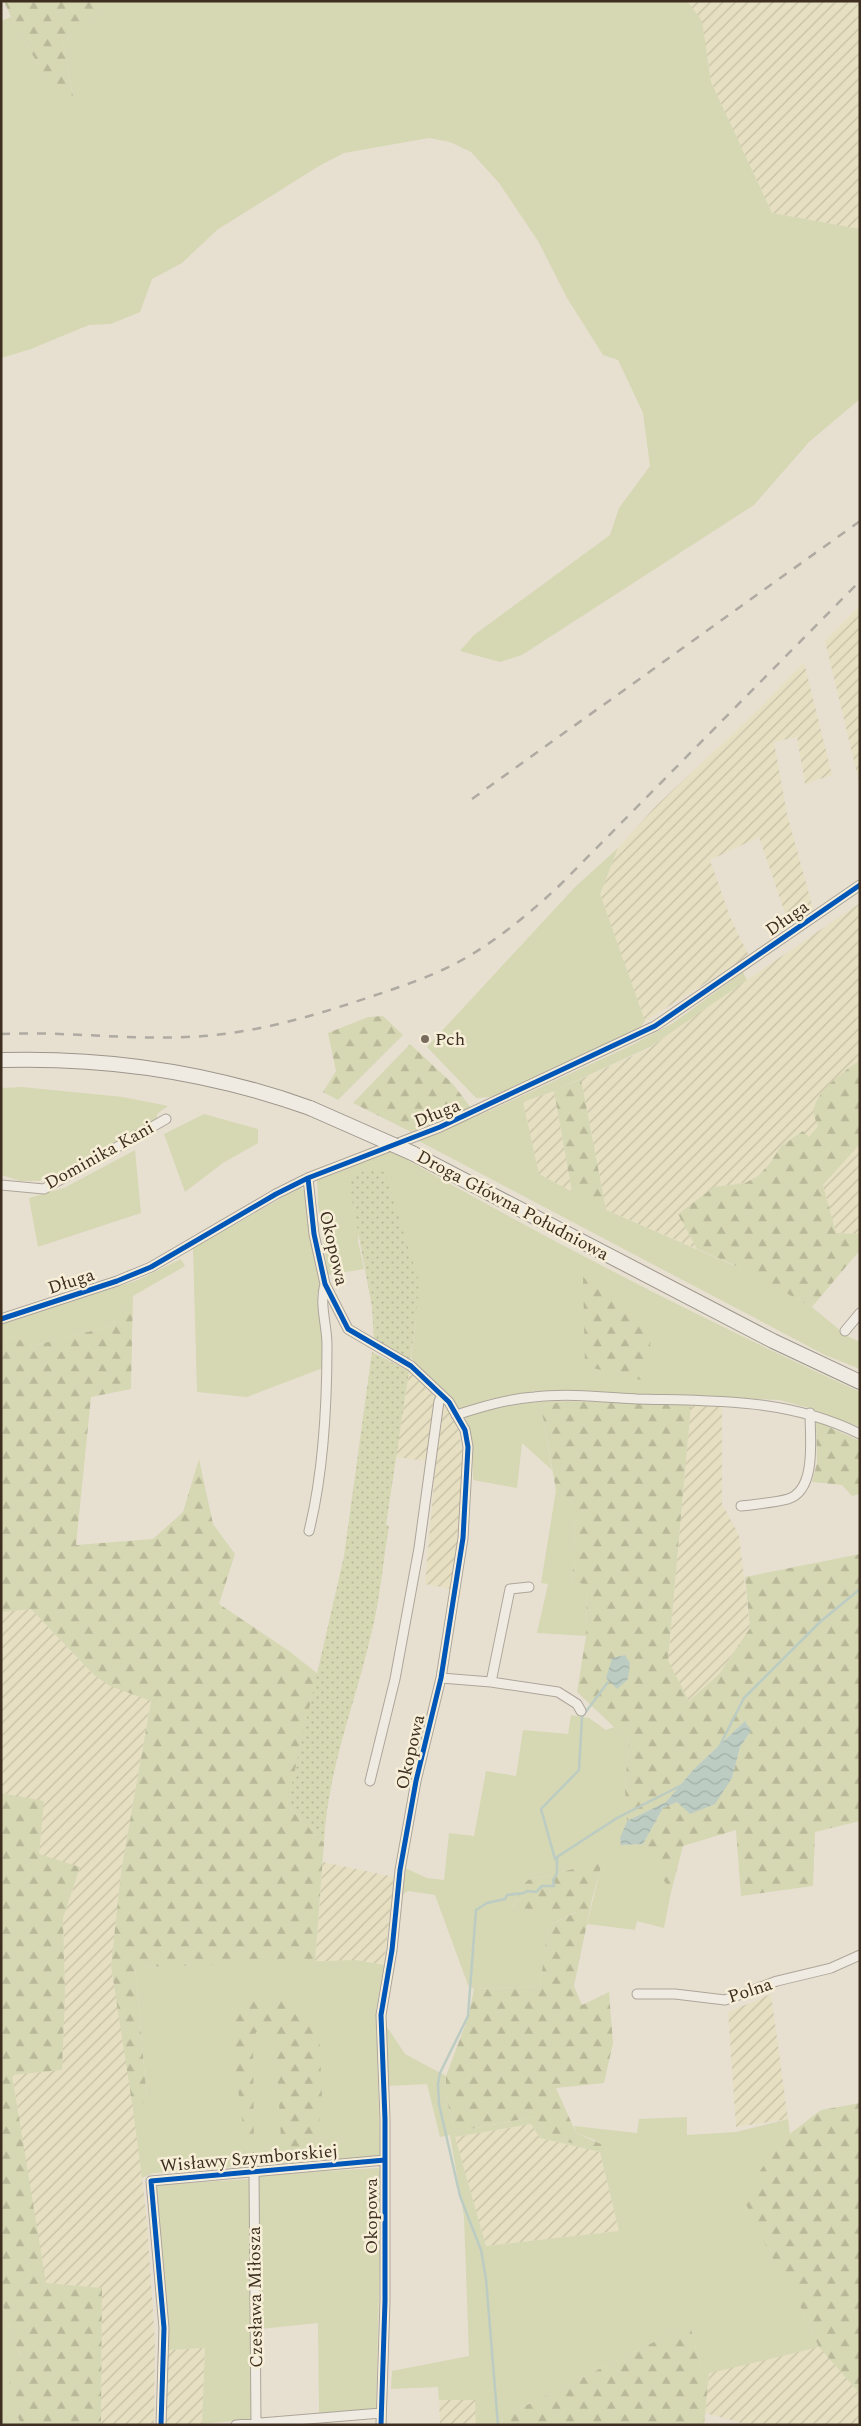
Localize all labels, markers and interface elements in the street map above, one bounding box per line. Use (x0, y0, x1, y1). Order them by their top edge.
street label: Długa (760, 894, 815, 943)
place label: Pch (435, 1026, 465, 1053)
marker: Pch (419, 1033, 431, 1045)
street label: Długa (410, 1092, 465, 1135)
street label: Dominika Kani (40, 1114, 159, 1197)
street label: Droga Główna Południowa (412, 1143, 614, 1268)
street label: Okopowa (312, 1208, 355, 1289)
street label: Długa (44, 1261, 98, 1302)
street label: Okopowa (389, 1712, 432, 1792)
street label: Polna (724, 1971, 776, 2010)
street label: Wisławy Szymborskiej (159, 2137, 339, 2180)
street label: Okopowa (358, 2178, 385, 2254)
street label: Czesława Miłosza (241, 2226, 270, 2368)

